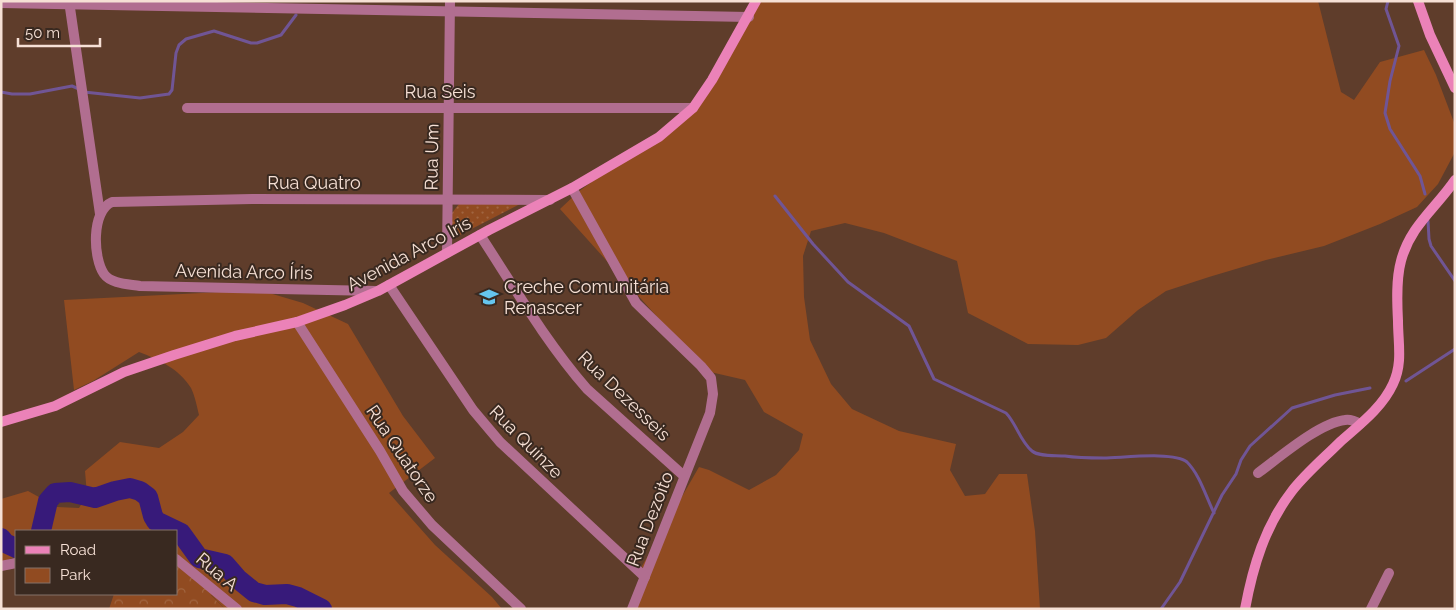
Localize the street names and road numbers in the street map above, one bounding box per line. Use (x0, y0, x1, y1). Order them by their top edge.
street label: Rua Seis (405, 81, 476, 102)
street label: Rua Um (420, 123, 443, 191)
street label: Rua Quatro (267, 172, 361, 193)
street label: Avenida Arco Iris (343, 212, 475, 295)
street label: Avenida Arco Íris (175, 259, 313, 283)
street label: Rua Dezesseis (574, 346, 675, 445)
street label: Rua Quatorze (362, 401, 443, 507)
street label: Rua Quinze (486, 401, 567, 483)
street label: Rua Dezoito (622, 468, 677, 569)
street label: Rua A (192, 548, 243, 595)

